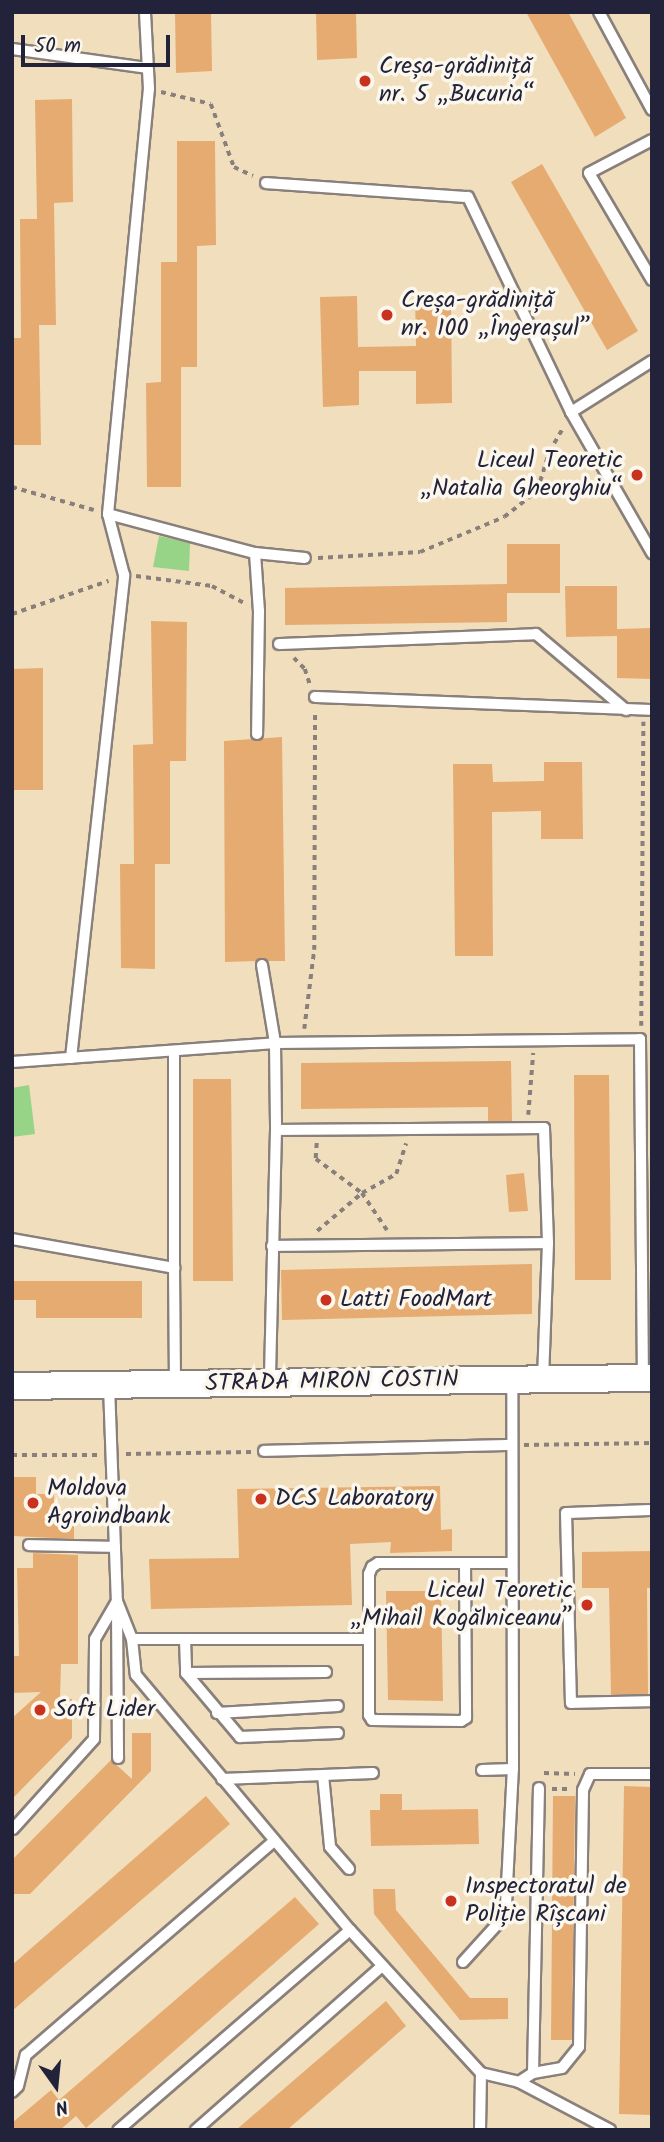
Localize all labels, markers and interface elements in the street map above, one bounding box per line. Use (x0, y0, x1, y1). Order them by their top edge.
scale bar (24, 21, 173, 65)
text: 50 m (34, 30, 81, 63)
place label: Creșa-grădiniță nr. 5 „Bucuria“ (379, 53, 535, 109)
marker: Creșa-grădiniță nr. 5 „Bucuria“ (357, 73, 373, 89)
place label: Creșa-grădiniță nr. 100 „Îngerașul” (401, 287, 591, 343)
marker: Creșa-grădiniță nr. 100 „Îngerașul” (379, 307, 395, 323)
place label: Liceul Teoretic „Natalia Gheorghiu“ (420, 447, 623, 503)
marker: Liceul Teoretic „Natalia Gheorghiu“ (629, 467, 645, 483)
place label: Latti FoodMart (340, 1286, 492, 1314)
marker: Latti FoodMart (318, 1292, 334, 1308)
street label: STRADA MIRON COSTIN (205, 1365, 459, 1399)
place label: Moldova Agroindbank (47, 1475, 170, 1531)
place label: DCS Laboratory (275, 1485, 434, 1513)
marker: DCS Laboratory (253, 1491, 269, 1507)
marker: Moldova Agroindbank (25, 1495, 41, 1511)
place label: Liceul Teoretic „Mihail Kogălniceanu” (350, 1577, 573, 1633)
marker: Liceul Teoretic „Mihail Kogălniceanu” (579, 1597, 595, 1613)
place label: Soft Lider (54, 1696, 155, 1724)
marker: Soft Lider (32, 1702, 48, 1718)
place label: Inspectoratul de Poliție Rîșcani (465, 1873, 627, 1929)
marker: Inspectoratul de Poliție Rîșcani (443, 1893, 459, 1909)
north arrow (21, 2051, 91, 2121)
text: N (52, 2090, 71, 2122)

